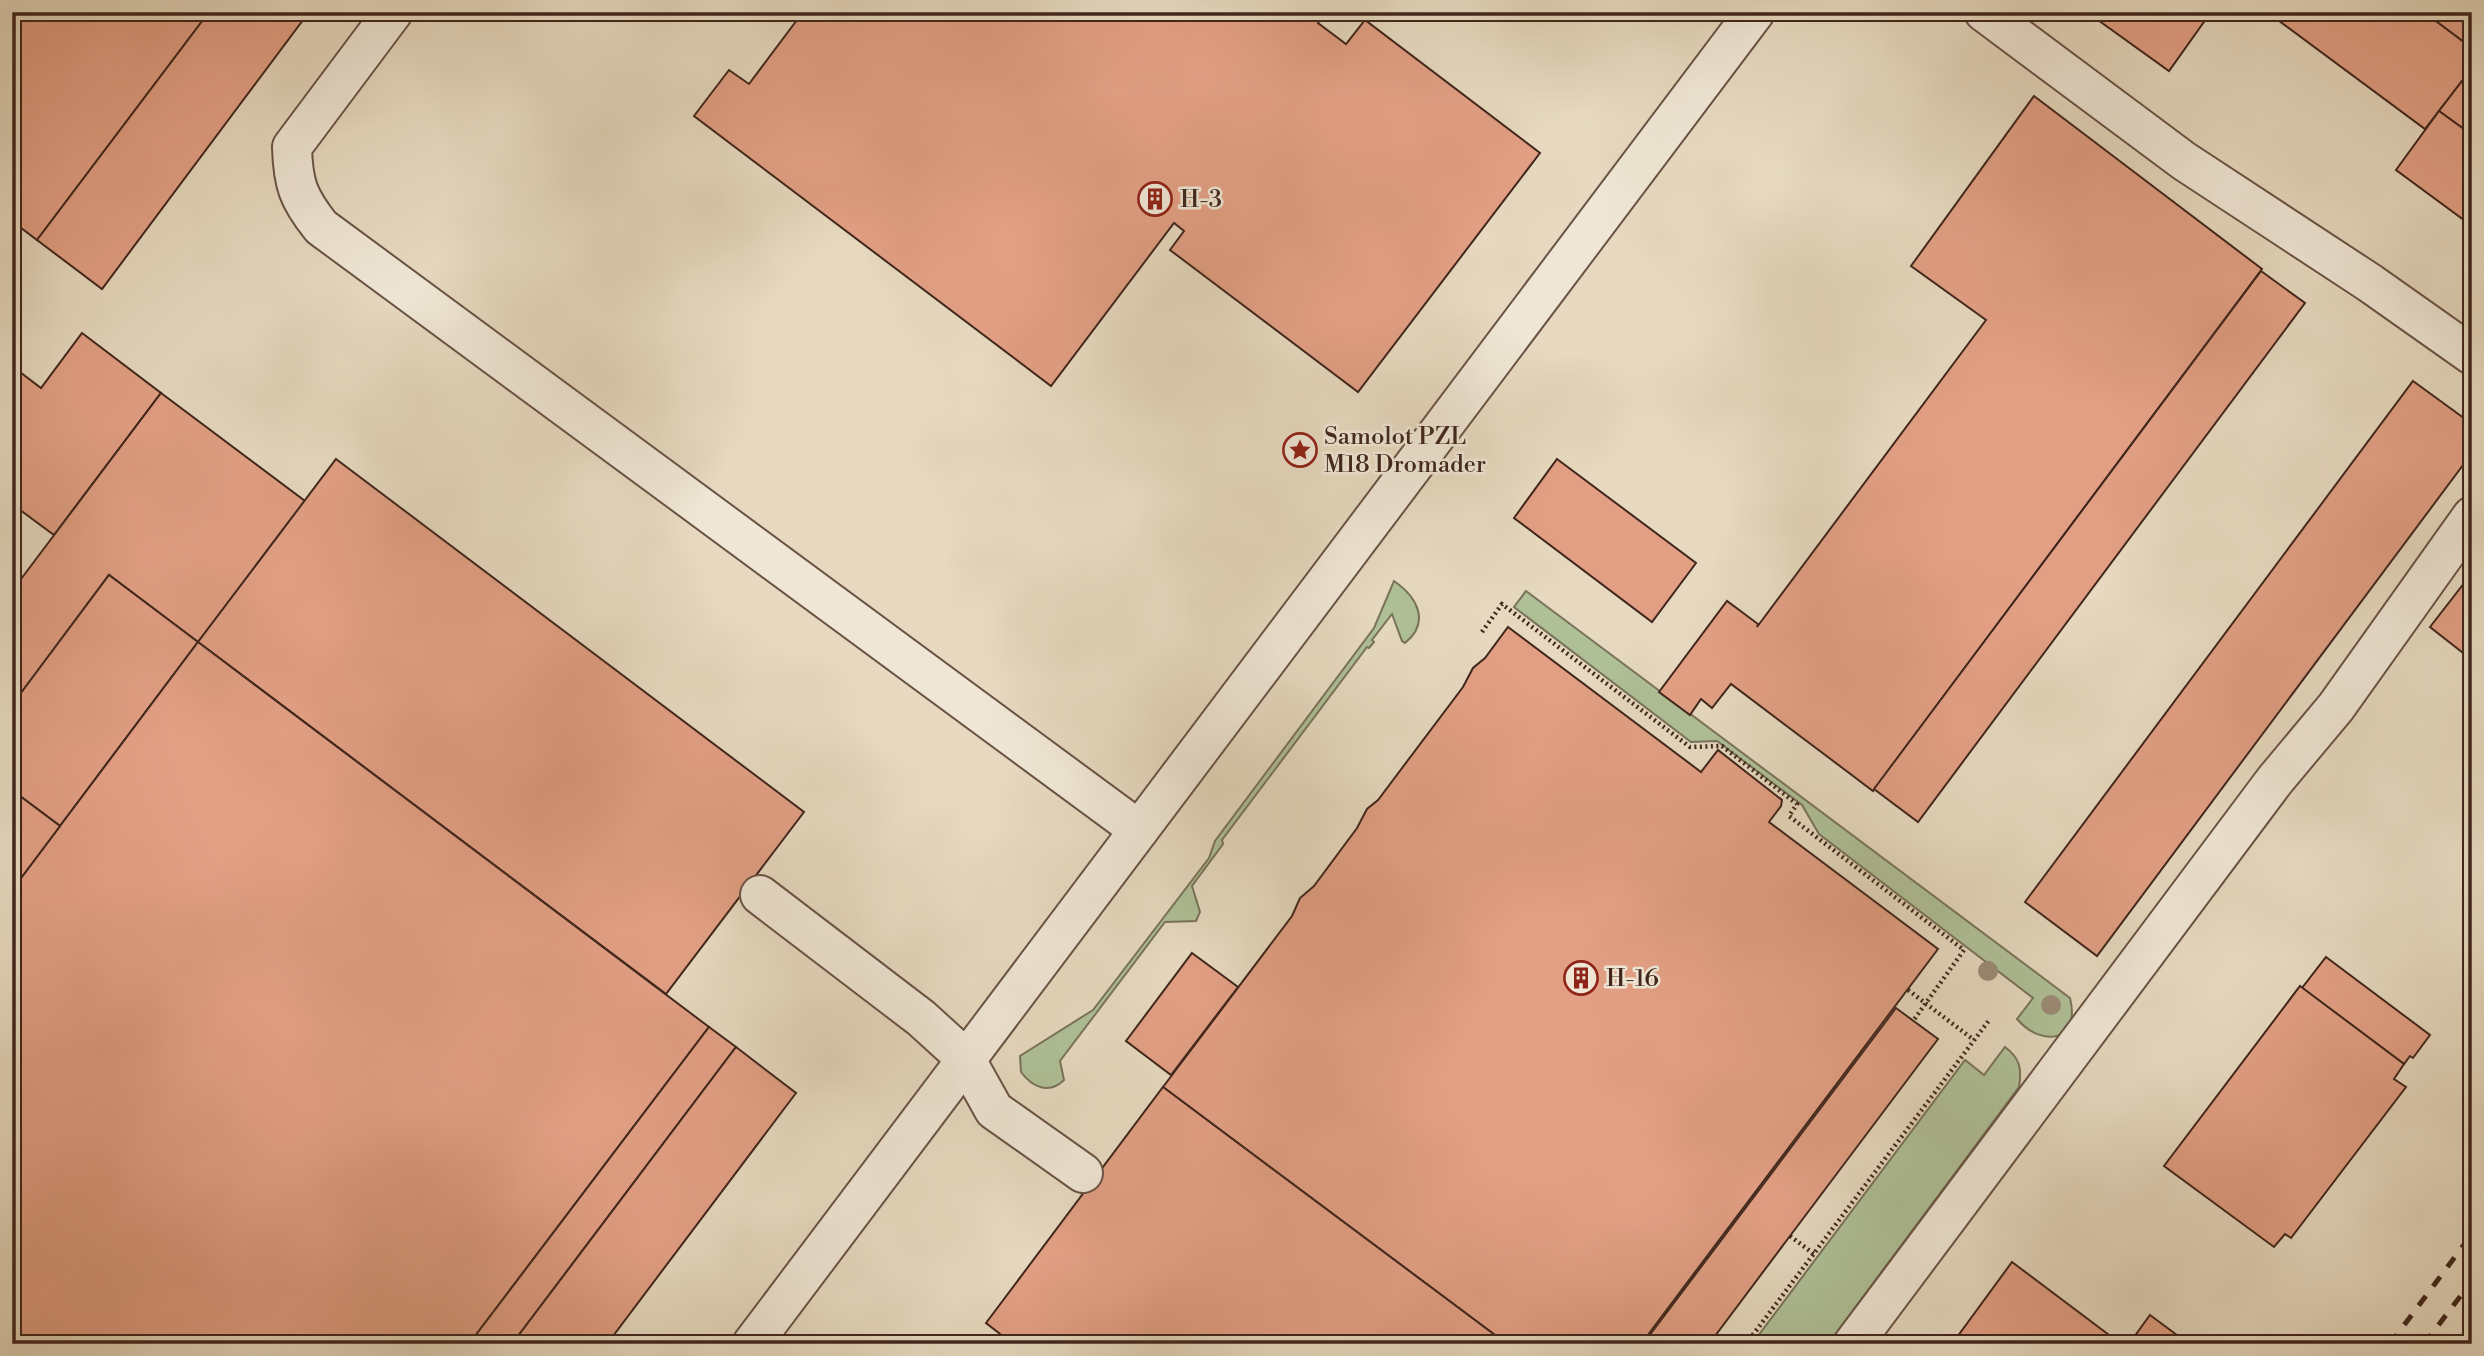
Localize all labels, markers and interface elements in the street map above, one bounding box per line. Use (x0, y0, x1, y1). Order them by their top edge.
building icon: H-3 (1136, 180, 1174, 218)
place label: H-3 (1180, 185, 1222, 215)
place label: Samolot PZL M18 Dromader (1324, 422, 1486, 480)
place icon: Samolot PZL M18 Dromader (1281, 431, 1319, 469)
building icon: H-16 (1562, 959, 1600, 997)
place label: H-16 (1606, 964, 1659, 994)

